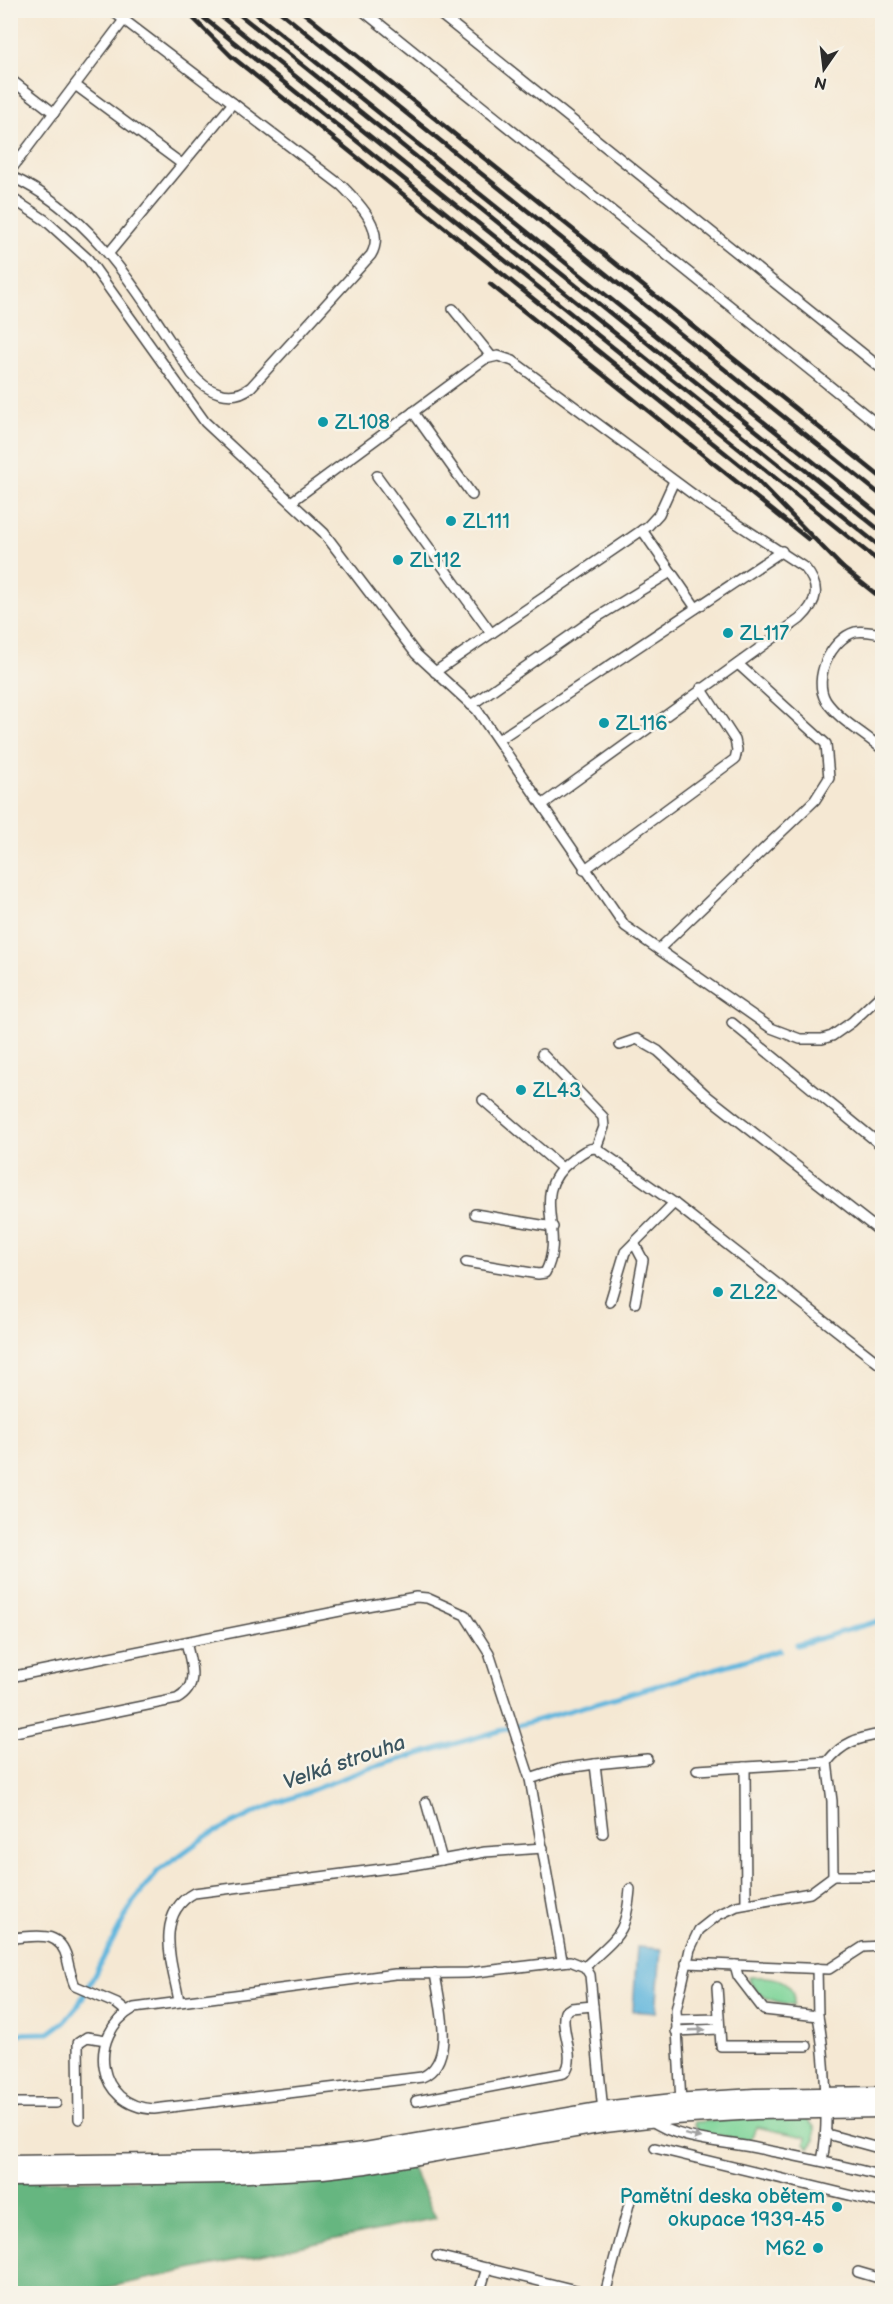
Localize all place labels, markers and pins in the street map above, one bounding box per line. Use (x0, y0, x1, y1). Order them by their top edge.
place label: ZL108 (334, 411, 390, 435)
marker: ZL108 (316, 415, 330, 429)
place label: ZL111 (462, 510, 510, 534)
marker: ZL111 (444, 514, 458, 528)
place label: ZL112 (409, 549, 461, 573)
marker: ZL112 (391, 553, 405, 567)
place label: ZL117 (739, 622, 789, 646)
marker: ZL117 (721, 626, 735, 640)
place label: ZL116 (615, 712, 667, 736)
marker: ZL116 (597, 716, 611, 730)
place label: ZL43 (532, 1079, 581, 1103)
marker: ZL43 (514, 1083, 528, 1097)
place label: ZL22 (729, 1281, 778, 1305)
marker: ZL22 (711, 1285, 725, 1299)
place label: Pamětní deska obětem okupace 1939-45 (620, 2185, 825, 2232)
marker: Pamětní deska obětem okupace 1939-45 (830, 2200, 844, 2214)
place label: M62 (765, 2237, 806, 2261)
marker: M62 (811, 2241, 825, 2255)

